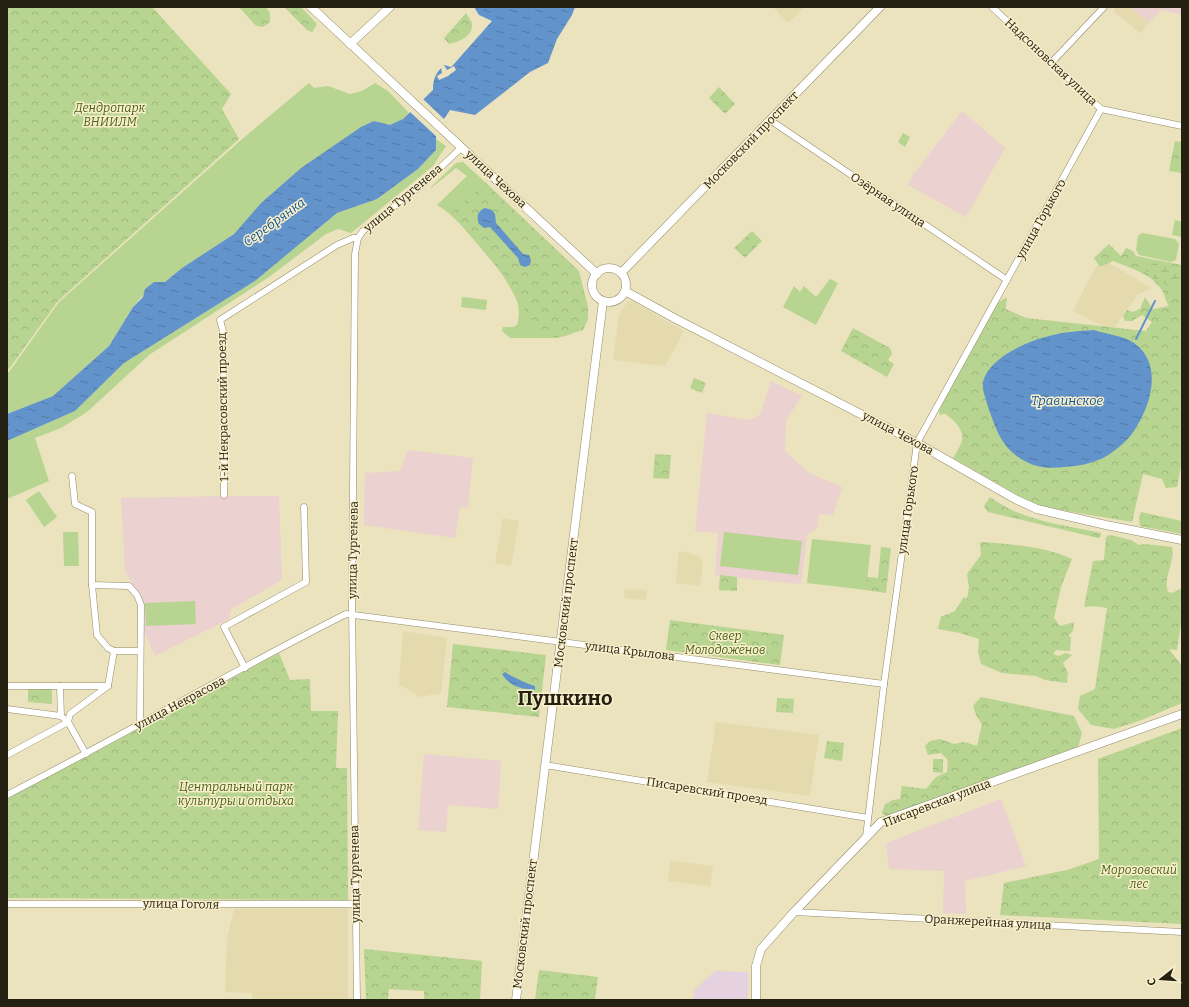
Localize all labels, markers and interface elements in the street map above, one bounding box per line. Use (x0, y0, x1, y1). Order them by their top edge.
street label: Надсоновская улица (1002, 16, 1100, 109)
street label: Московский проспект (701, 88, 801, 192)
park label: Дендропарк ВНИИЛМ (74, 101, 145, 129)
street label: улица Чехова (462, 146, 530, 211)
street label: улица Тургенева (360, 161, 445, 236)
street label: Озёрная улица (848, 170, 929, 230)
street label: улица Горького (1013, 176, 1069, 262)
water label: Серебрянка (240, 195, 308, 249)
street label: 1-й Некрасовский проезд (215, 332, 231, 482)
water label: Травинское (1031, 393, 1104, 408)
street label: улица Чехова (859, 408, 936, 458)
street label: улица Горького (895, 465, 921, 556)
street label: улица Тургенева (345, 500, 361, 600)
street label: Московский проспект (551, 537, 581, 669)
park label: Сквер Молодожёнов (684, 629, 766, 657)
street label: улица Крылова (583, 638, 676, 663)
street label: улица Некрасова (131, 673, 228, 733)
district label: Пушкино (517, 686, 613, 710)
street label: Писаревский проезд (645, 774, 769, 808)
street label: Писаревская улица (881, 776, 993, 830)
park label: Центральный парк культуры и отдыха (178, 780, 294, 808)
street label: улица Тургенева (347, 824, 363, 924)
street label: Московский проспект (510, 858, 540, 990)
park label: Морозовский лес (1101, 863, 1177, 891)
street label: улица Гоголя (142, 896, 220, 912)
street label: Оранжерейная улица (924, 912, 1052, 932)
north arrow (1141, 959, 1181, 999)
text: С (1145, 977, 1159, 987)

